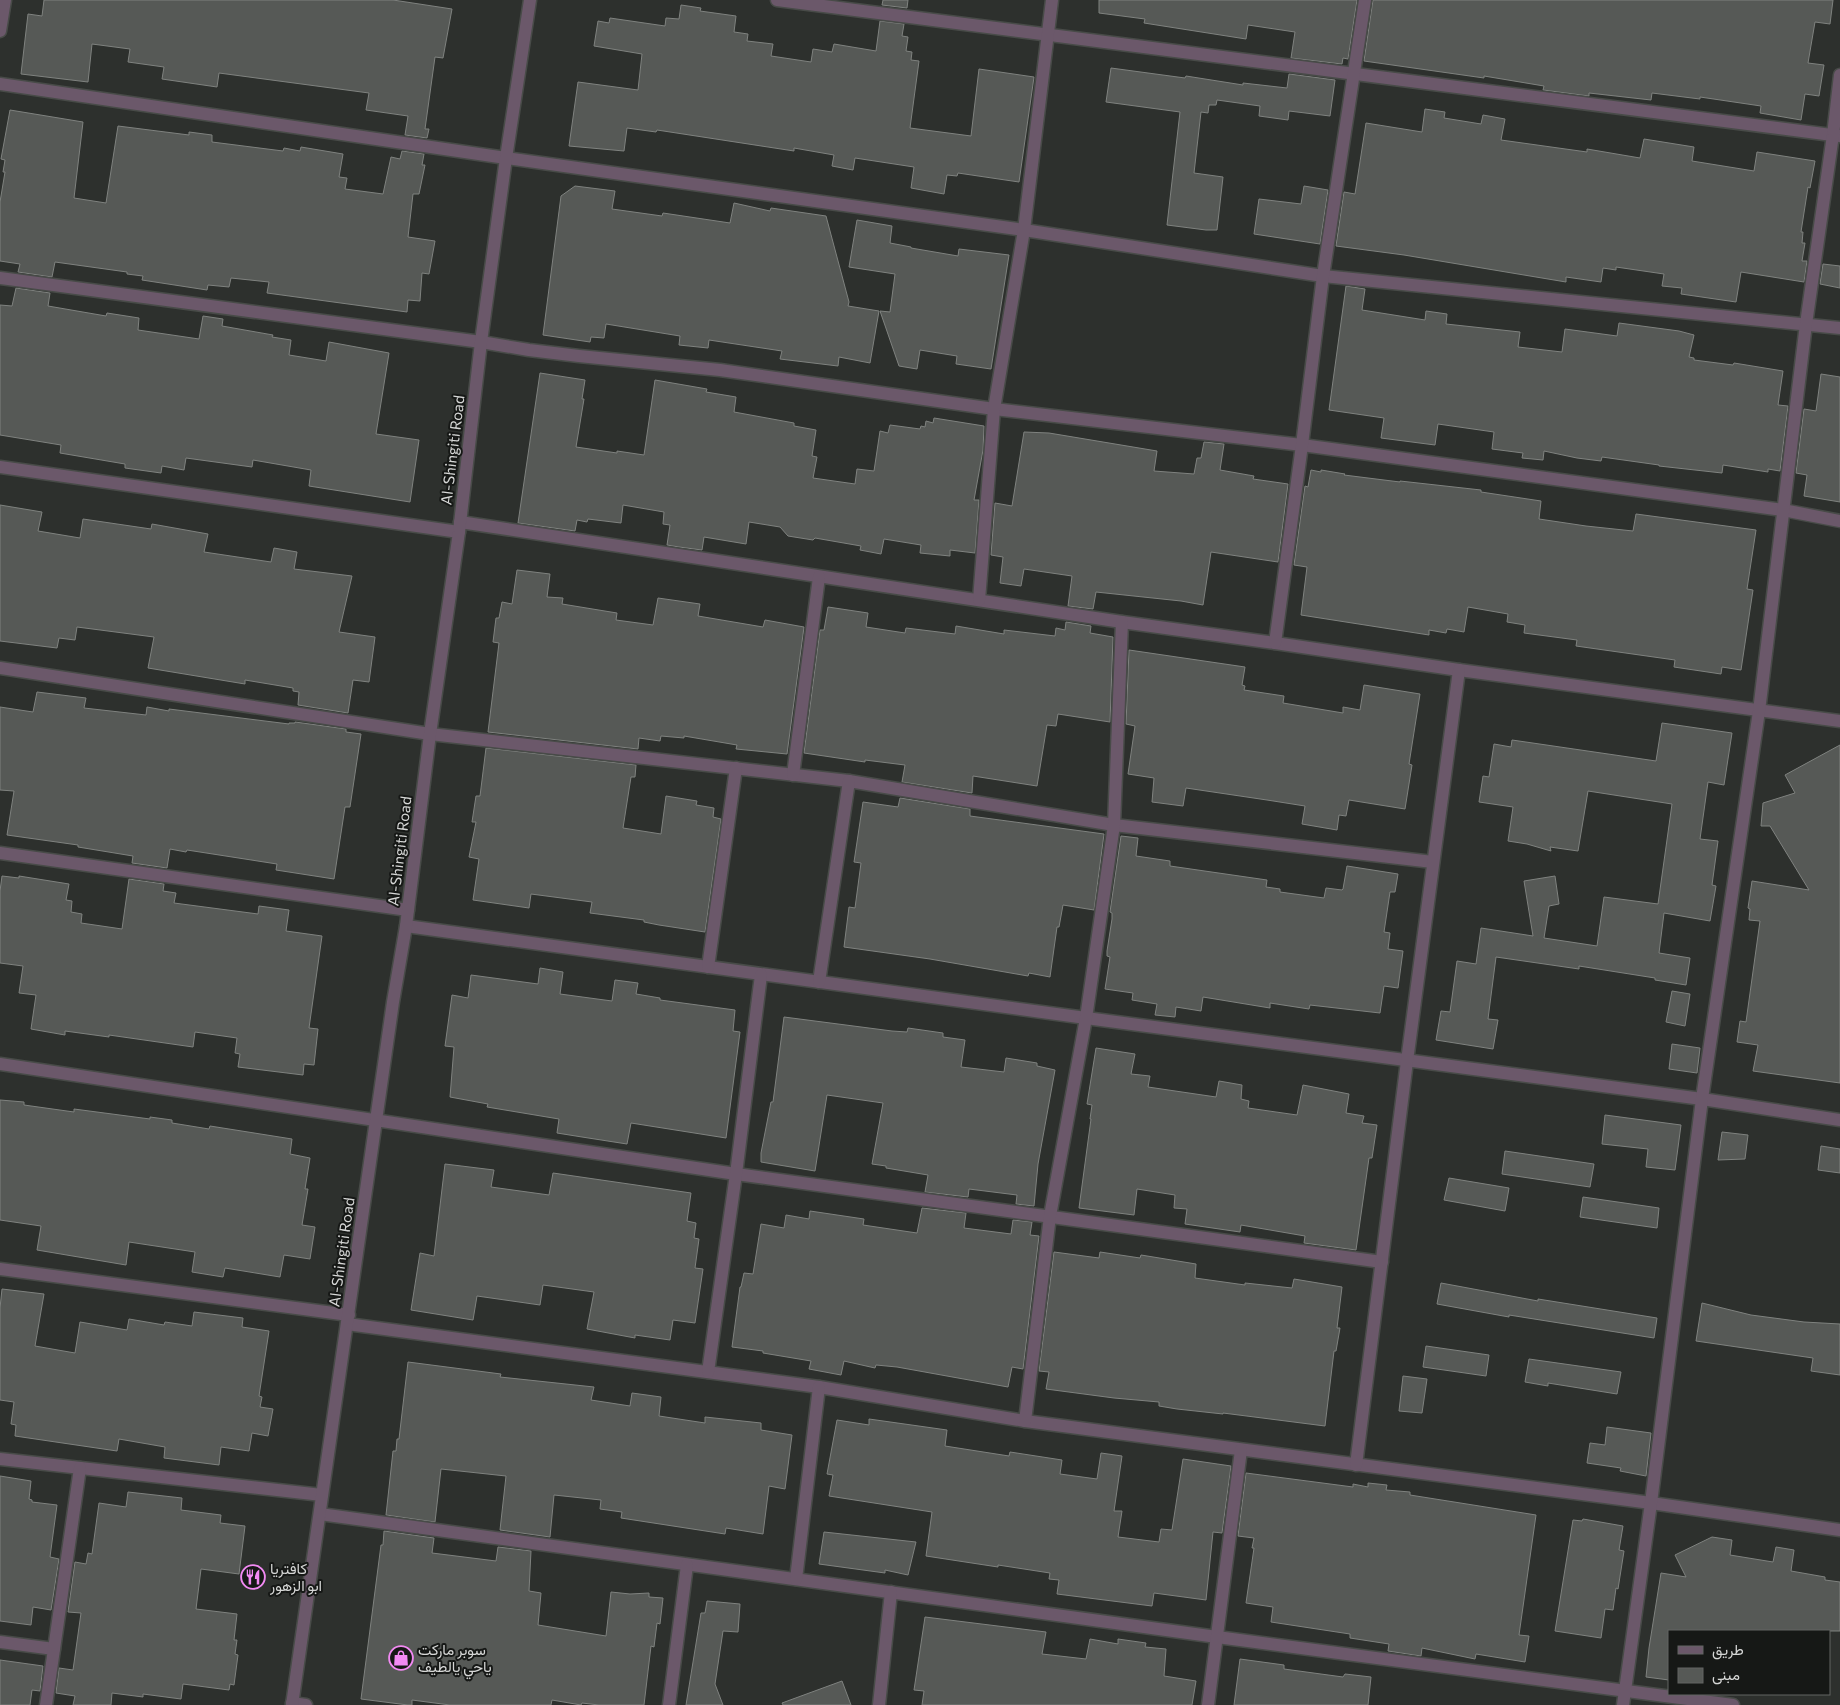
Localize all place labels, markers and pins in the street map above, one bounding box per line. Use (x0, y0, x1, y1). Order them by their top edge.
place label: كافتريا ابو الزهور (269, 1559, 322, 1595)
restaurant icon: كافتريا ابو الزهور (240, 1564, 266, 1590)
place label: سوبر ماركت ياحي يالطيف (418, 1640, 492, 1680)
shop icon: سوبر ماركت ياحي يالطيف (388, 1645, 414, 1671)

